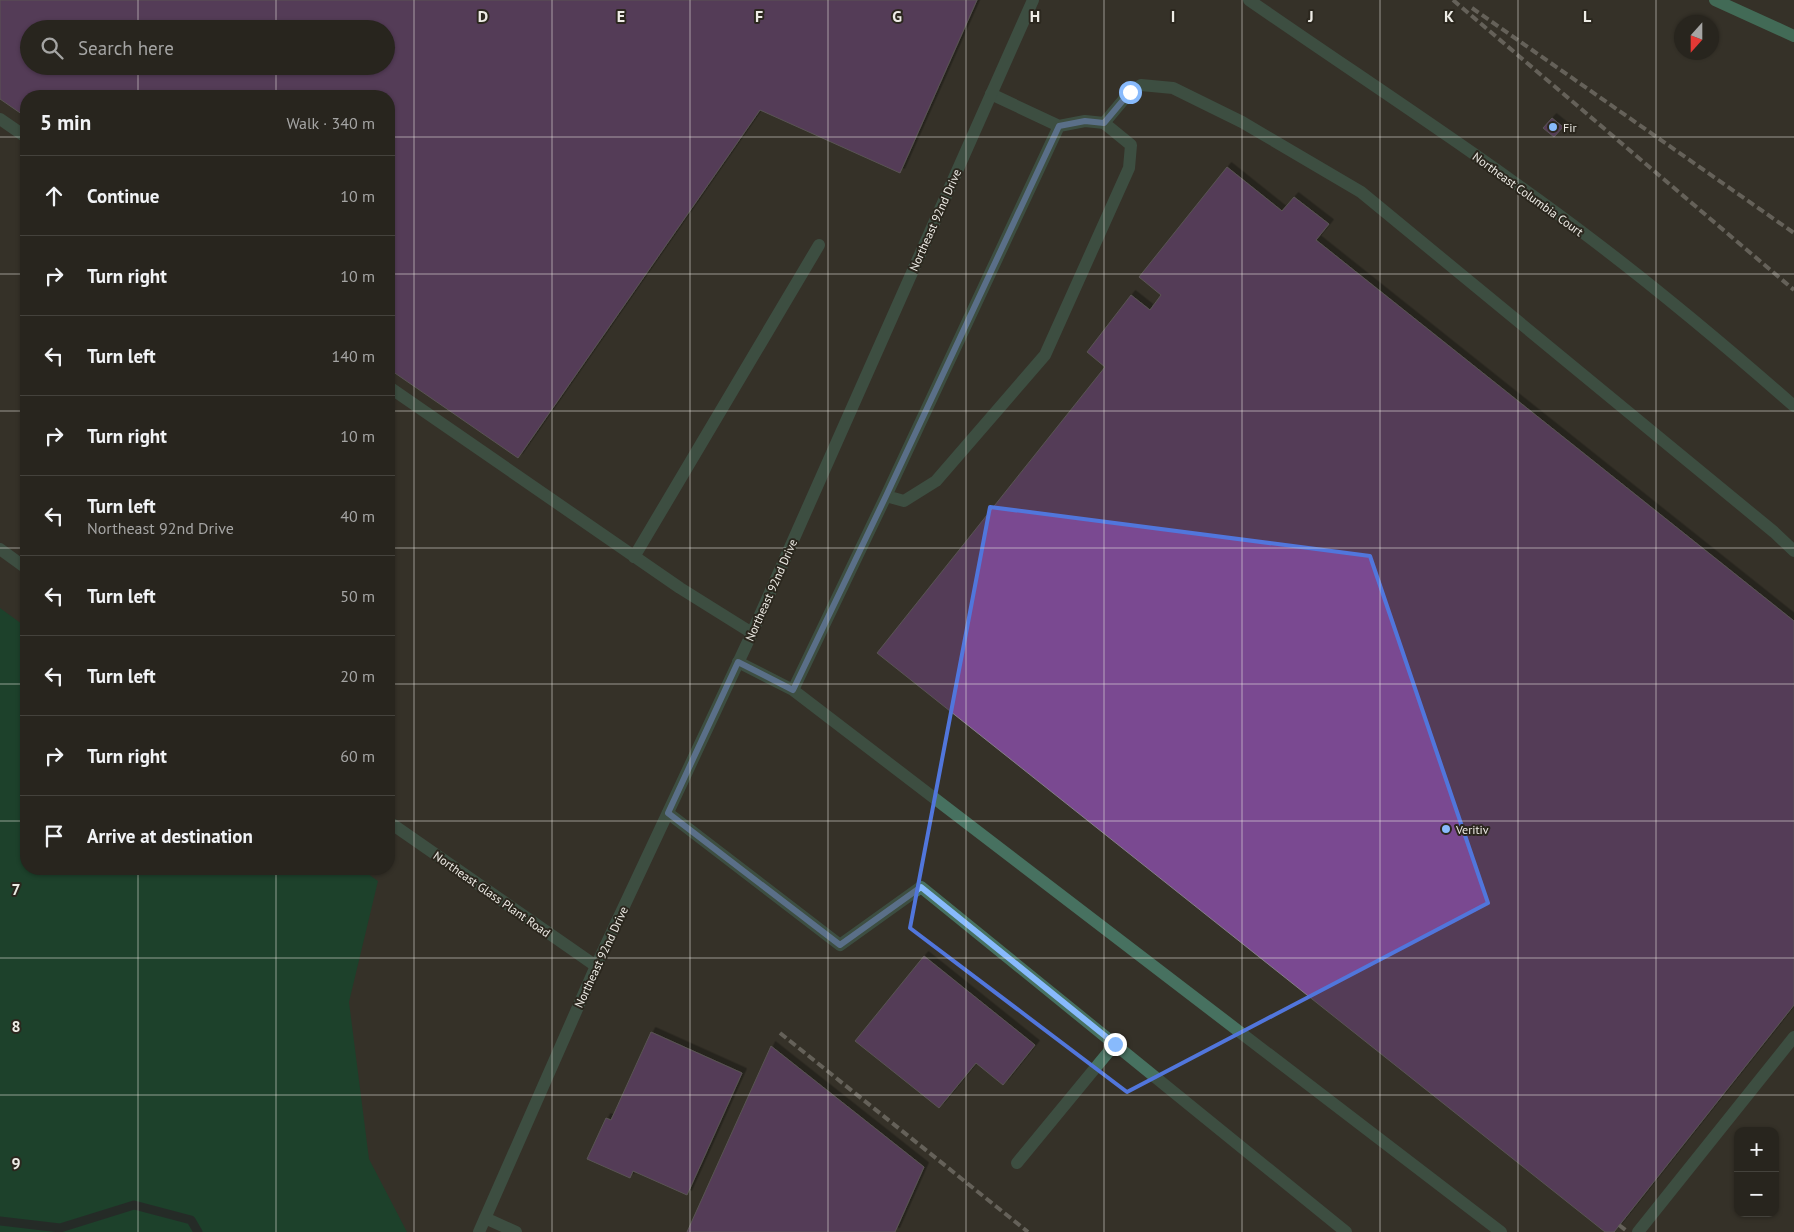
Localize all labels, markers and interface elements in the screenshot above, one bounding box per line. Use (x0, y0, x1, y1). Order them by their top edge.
text: D (478, 6, 488, 26)
text: E (617, 6, 625, 26)
text: F (755, 6, 763, 26)
text: G (892, 6, 902, 26)
text: H (1030, 6, 1040, 26)
text: I (1171, 6, 1175, 26)
text: J (1307, 6, 1314, 26)
text: K (1444, 6, 1454, 26)
text: L (1583, 6, 1592, 26)
north arrow (1674, 15, 1719, 60)
search box (20, 20, 395, 75)
icon: search (38, 34, 66, 62)
text: Search here (78, 36, 174, 60)
route start (1119, 81, 1142, 104)
text: 5 min (40, 109, 91, 136)
text: Walk · 340 m (286, 113, 375, 133)
place label: Fir (1563, 120, 1577, 135)
marker: Fir (1547, 121, 1559, 133)
street label: Northeast Columbia Court (1470, 149, 1586, 239)
street label: Northeast 92nd Drive (906, 167, 964, 273)
icon: ahead (40, 182, 68, 210)
text: Continue (87, 184, 159, 208)
text: 10 m (340, 186, 375, 206)
icon: right (40, 262, 68, 290)
text: Turn right (87, 264, 167, 288)
text: 10 m (340, 266, 375, 286)
icon: left (40, 342, 68, 370)
text: Turn left (87, 344, 156, 368)
text: 140 m (332, 346, 375, 366)
icon: right (40, 422, 68, 450)
text: Turn right (87, 424, 167, 448)
text: 10 m (340, 426, 375, 446)
text: Turn left (87, 494, 156, 518)
icon: left (40, 502, 68, 530)
text: 40 m (340, 506, 375, 526)
text: Northeast 92nd Drive (87, 518, 234, 538)
street label: Northeast 92nd Drive (742, 537, 800, 643)
icon: left (40, 582, 68, 610)
text: Turn left (87, 584, 156, 608)
text: 50 m (340, 586, 375, 606)
icon: left (40, 662, 68, 690)
text: Turn left (87, 664, 156, 688)
text: 20 m (340, 666, 375, 686)
icon: right (40, 742, 68, 770)
text: Turn right (87, 744, 167, 768)
text: 60 m (340, 746, 375, 766)
icon: arrive (40, 822, 68, 850)
place label: Veritiv (1455, 822, 1489, 837)
marker: Veritiv (1440, 823, 1452, 835)
text: Arrive at destination (87, 824, 253, 848)
street label: Northeast Glass Plant Road (431, 848, 553, 940)
text: 7 (11, 879, 21, 899)
street label: Northeast 92nd Drive (571, 904, 631, 1010)
text: 8 (11, 1016, 21, 1036)
route end (1104, 1033, 1127, 1056)
map controls (1734, 1127, 1779, 1217)
button: + (1734, 1127, 1779, 1172)
text: 9 (11, 1153, 21, 1173)
button: − (1734, 1172, 1779, 1217)

